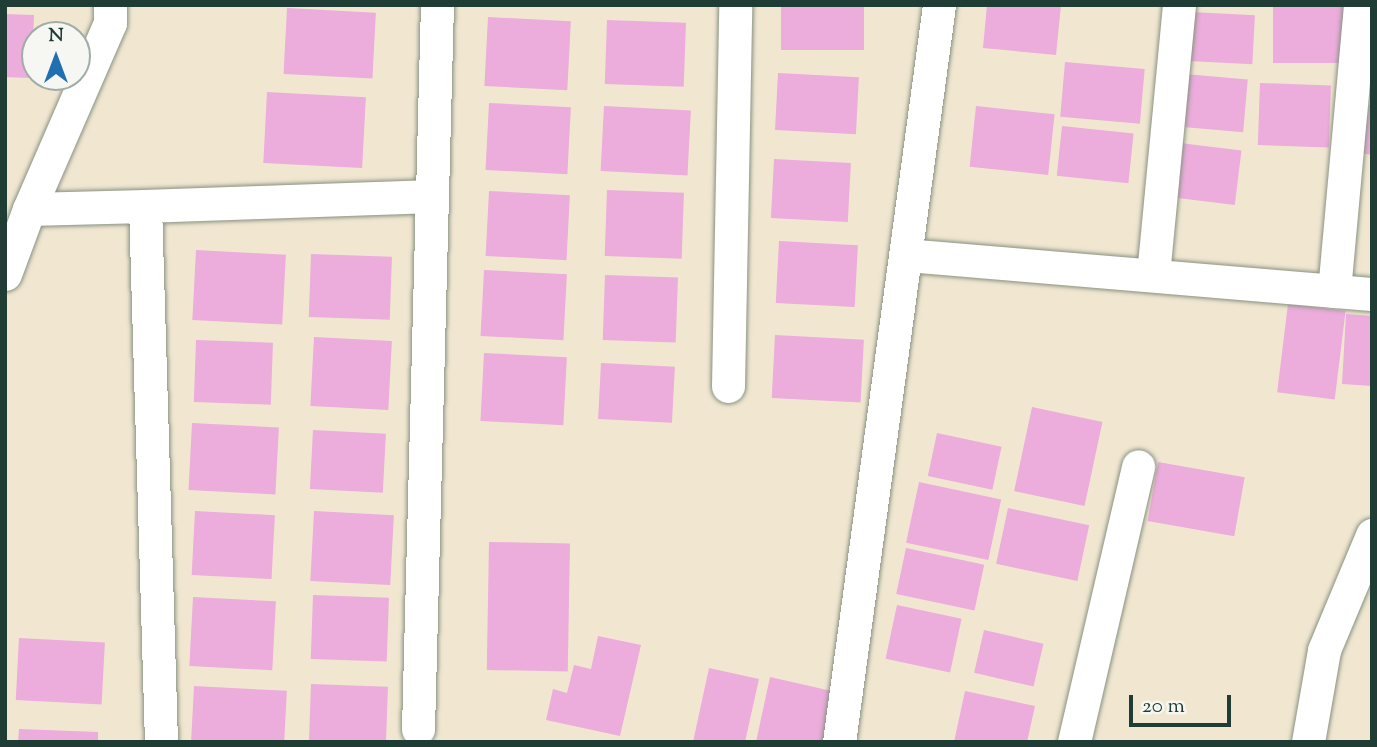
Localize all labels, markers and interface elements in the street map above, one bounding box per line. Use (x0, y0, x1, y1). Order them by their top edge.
north arrow (21, 21, 91, 91)
text: N (48, 23, 64, 50)
scale bar (1132, 680, 1234, 724)
text: 20 m (1142, 692, 1185, 722)

